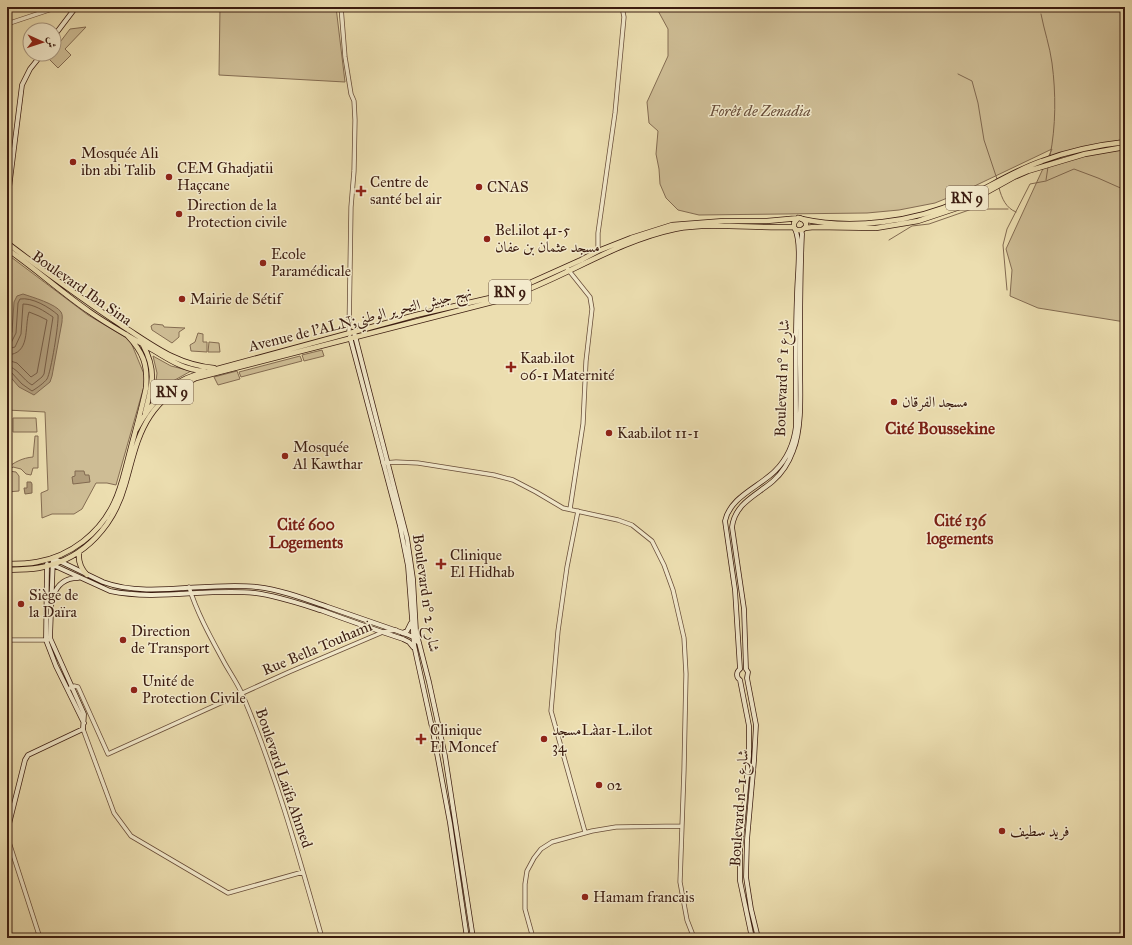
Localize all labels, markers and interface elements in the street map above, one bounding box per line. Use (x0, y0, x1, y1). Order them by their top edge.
north arrow (22, 22, 62, 62)
text: ش (45, 37, 58, 48)
park label: Forêt de Zenadia (708, 102, 811, 120)
place label: Mosquée Ali ibn abi Talib (81, 144, 159, 179)
marker: Mosquée Ali ibn abi Talib (68, 157, 78, 167)
place label: CEM Ghadjatii Haçcane (177, 159, 273, 194)
marker: CEM Ghadjatii Haçcane (164, 172, 174, 182)
place label: Centre de santé bel air (370, 173, 442, 208)
place label: CNAS (487, 178, 529, 196)
marker: CNAS (474, 182, 484, 192)
marker: Centre de santé bel air (355, 185, 367, 197)
road number: RN 9 (946, 186, 988, 210)
place label: Direction de la Protection civile (187, 196, 287, 231)
marker: Direction de la Protection civile (174, 209, 184, 219)
place label: Bel.ilot 41-5 مسجد عثمان بن عفان (495, 221, 600, 256)
marker: Bel.ilot 41-5 مسجد عثمان بن عفان (482, 234, 492, 244)
place label: Ecole Paramédicale (271, 245, 351, 280)
street label: Boulevard Ibn Sina (29, 247, 136, 330)
marker: Ecole Paramédicale (258, 258, 268, 268)
road number: RN 9 (489, 280, 531, 304)
street label: Avenue de l'ALN;نهج جيش التحرير الوطني (246, 283, 475, 361)
place label: Mairie de Sétif (190, 290, 284, 308)
marker: Mairie de Sétif (177, 294, 187, 304)
street label: Boulevard n° شارع 1 (771, 319, 797, 437)
place label: Kaab.ilot 06-1 Maternité (520, 349, 615, 384)
marker: Kaab.ilot 06-1 Maternité (505, 361, 517, 373)
road number: RN 9 (151, 380, 193, 404)
place label: مسجد الفرقان (902, 393, 968, 412)
marker: مسجد الفرقان (889, 397, 899, 407)
district label: Cité Boussekine (885, 418, 995, 439)
place label: Kaab.ilot 11-1 (617, 424, 699, 442)
marker: Kaab.ilot 11-1 (604, 428, 614, 438)
place label: Mosquée Al Kawthar (292, 438, 363, 473)
marker: Mosquée Al Kawthar (280, 451, 290, 461)
district label: Cité 136 logements (926, 511, 994, 549)
district label: Cité 600 Logements (269, 515, 343, 553)
street label: Boulevard n° شارع 2 (405, 533, 443, 654)
place label: Clinique El Hidhab (450, 546, 515, 581)
marker: Clinique El Hidhab (435, 558, 447, 570)
place label: Siège de la Daïra (29, 586, 78, 621)
marker: Siège de la Daïra (16, 599, 26, 609)
street label: Rue Bella Touhami (259, 617, 375, 679)
place label: Direction de Transport (131, 622, 210, 657)
marker: Direction de Transport (118, 635, 128, 645)
place label: Unité de Protection Civile (142, 672, 246, 707)
marker: Unité de Protection Civile (129, 685, 139, 695)
street label: Boulevard Laïfa Ahmed (252, 706, 317, 851)
place label: Clinique El Moncef (430, 721, 500, 756)
place label: مسجدLàa1-L.ilot 34 (552, 721, 653, 756)
marker: Clinique El Moncef (415, 733, 427, 745)
marker: مسجدLàa1-L.ilot 34 (539, 734, 549, 744)
street label: Boulevard n° شارع 1 (726, 749, 756, 868)
place label: o2 (607, 776, 623, 794)
marker: o2 (594, 780, 604, 790)
place label: فريد سطيف (1010, 822, 1069, 841)
marker: فريد سطيف (997, 826, 1007, 836)
place label: Hamam francais (593, 888, 694, 906)
marker: Hamam francais (580, 892, 590, 902)

